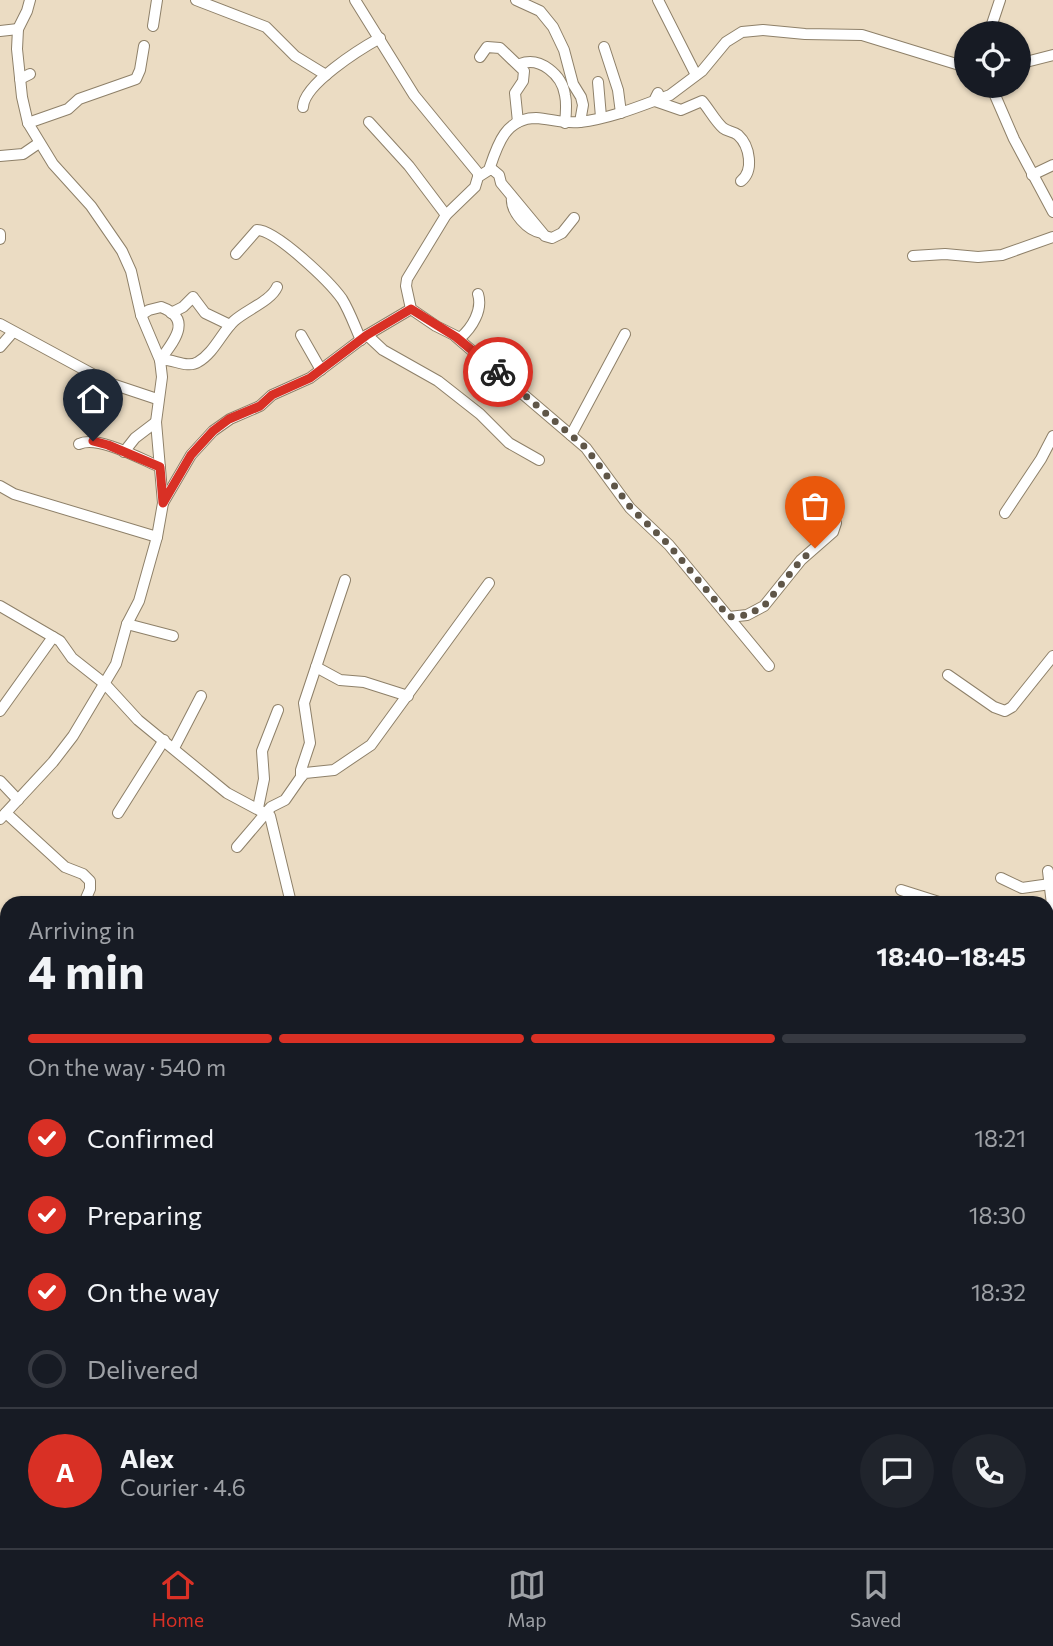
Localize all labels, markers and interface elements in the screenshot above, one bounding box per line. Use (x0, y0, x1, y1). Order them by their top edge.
map controls (954, 21, 1031, 98)
button: locate (954, 21, 1031, 98)
courier (463, 337, 533, 407)
icon: bike (479, 353, 517, 391)
pin (63, 369, 123, 441)
icon: home (74, 380, 112, 418)
pin (785, 476, 845, 548)
icon: bag (796, 487, 834, 525)
text: Arriving in (28, 916, 135, 944)
text: 18:40–18:45 (876, 940, 1026, 971)
text: 4 min (28, 942, 145, 998)
text: On the way · 540 m (28, 1053, 226, 1081)
icon: check (28, 1119, 66, 1157)
text: Confirmed (87, 1122, 214, 1153)
text: 18:21 (974, 1124, 1026, 1152)
icon: check (28, 1196, 66, 1234)
text: Preparing (87, 1199, 202, 1230)
text: 18:30 (969, 1201, 1026, 1229)
icon: check (28, 1273, 66, 1311)
text: On the way (87, 1276, 220, 1307)
text: 18:32 (971, 1278, 1026, 1306)
text: Delivered (87, 1353, 198, 1384)
button: chat (860, 1434, 934, 1508)
button: phone (952, 1434, 1026, 1508)
text: Alex (120, 1442, 174, 1473)
text: A (56, 1456, 74, 1487)
text: Courier · 4.6 (120, 1473, 246, 1501)
tab: Home (152, 1566, 204, 1631)
tab: Map (507, 1566, 547, 1631)
tab: Saved (850, 1566, 901, 1631)

